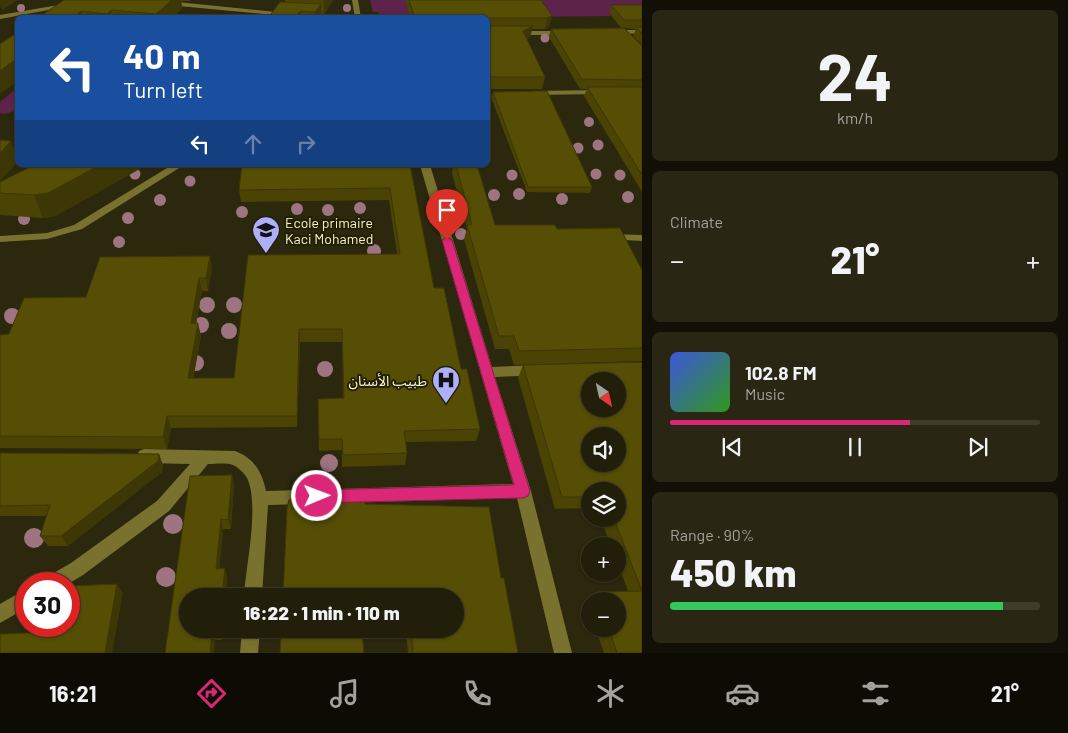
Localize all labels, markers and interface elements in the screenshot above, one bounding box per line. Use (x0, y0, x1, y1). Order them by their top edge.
text: 40 m (123, 34, 200, 76)
icon: left (40, 35, 105, 100)
text: 24 (817, 36, 893, 114)
text: Turn left (123, 76, 203, 102)
text: km/h (837, 108, 873, 127)
icon: left (186, 130, 214, 158)
icon: ahead (239, 130, 267, 158)
icon: right (292, 130, 320, 158)
pin (426, 189, 468, 240)
icon: arrive (433, 196, 461, 224)
text: Climate (670, 212, 723, 231)
place label: Ecole primaire Kaci Mohamed (285, 214, 373, 247)
school or university icon: Ecole primaire Kaci Mohamed (251, 215, 281, 254)
text: 21° (830, 236, 880, 282)
text: − (670, 243, 684, 277)
text: + (1026, 243, 1040, 277)
text: 102.8 FM (745, 361, 817, 384)
hospital icon: طبيب الأسنان (431, 365, 461, 404)
place label: طبيب الأسنان (348, 372, 427, 390)
north arrow (581, 372, 626, 418)
map controls (581, 372, 626, 637)
text: Music (745, 384, 785, 403)
button: sound (581, 427, 626, 472)
icon: previous (718, 433, 746, 461)
icon: pause (841, 433, 869, 461)
icon: next (964, 433, 992, 461)
position arrow (290, 469, 342, 521)
button: layers (581, 482, 626, 527)
text: Range · 90% (670, 525, 754, 544)
button: + (581, 537, 626, 582)
text: 450 km (670, 549, 796, 595)
speed limit sign: 30 (15, 572, 80, 637)
button: − (581, 592, 626, 637)
text: 16:22 · 1 min · 110 m (243, 601, 400, 624)
icon: directions (194, 676, 229, 711)
icon: music (327, 676, 362, 711)
icon: phone (460, 676, 495, 711)
icon: climate (593, 676, 628, 711)
icon: car (725, 676, 760, 711)
icon: filters (858, 676, 893, 711)
text: 16:21 (49, 680, 96, 706)
text: 21° (991, 680, 1019, 706)

